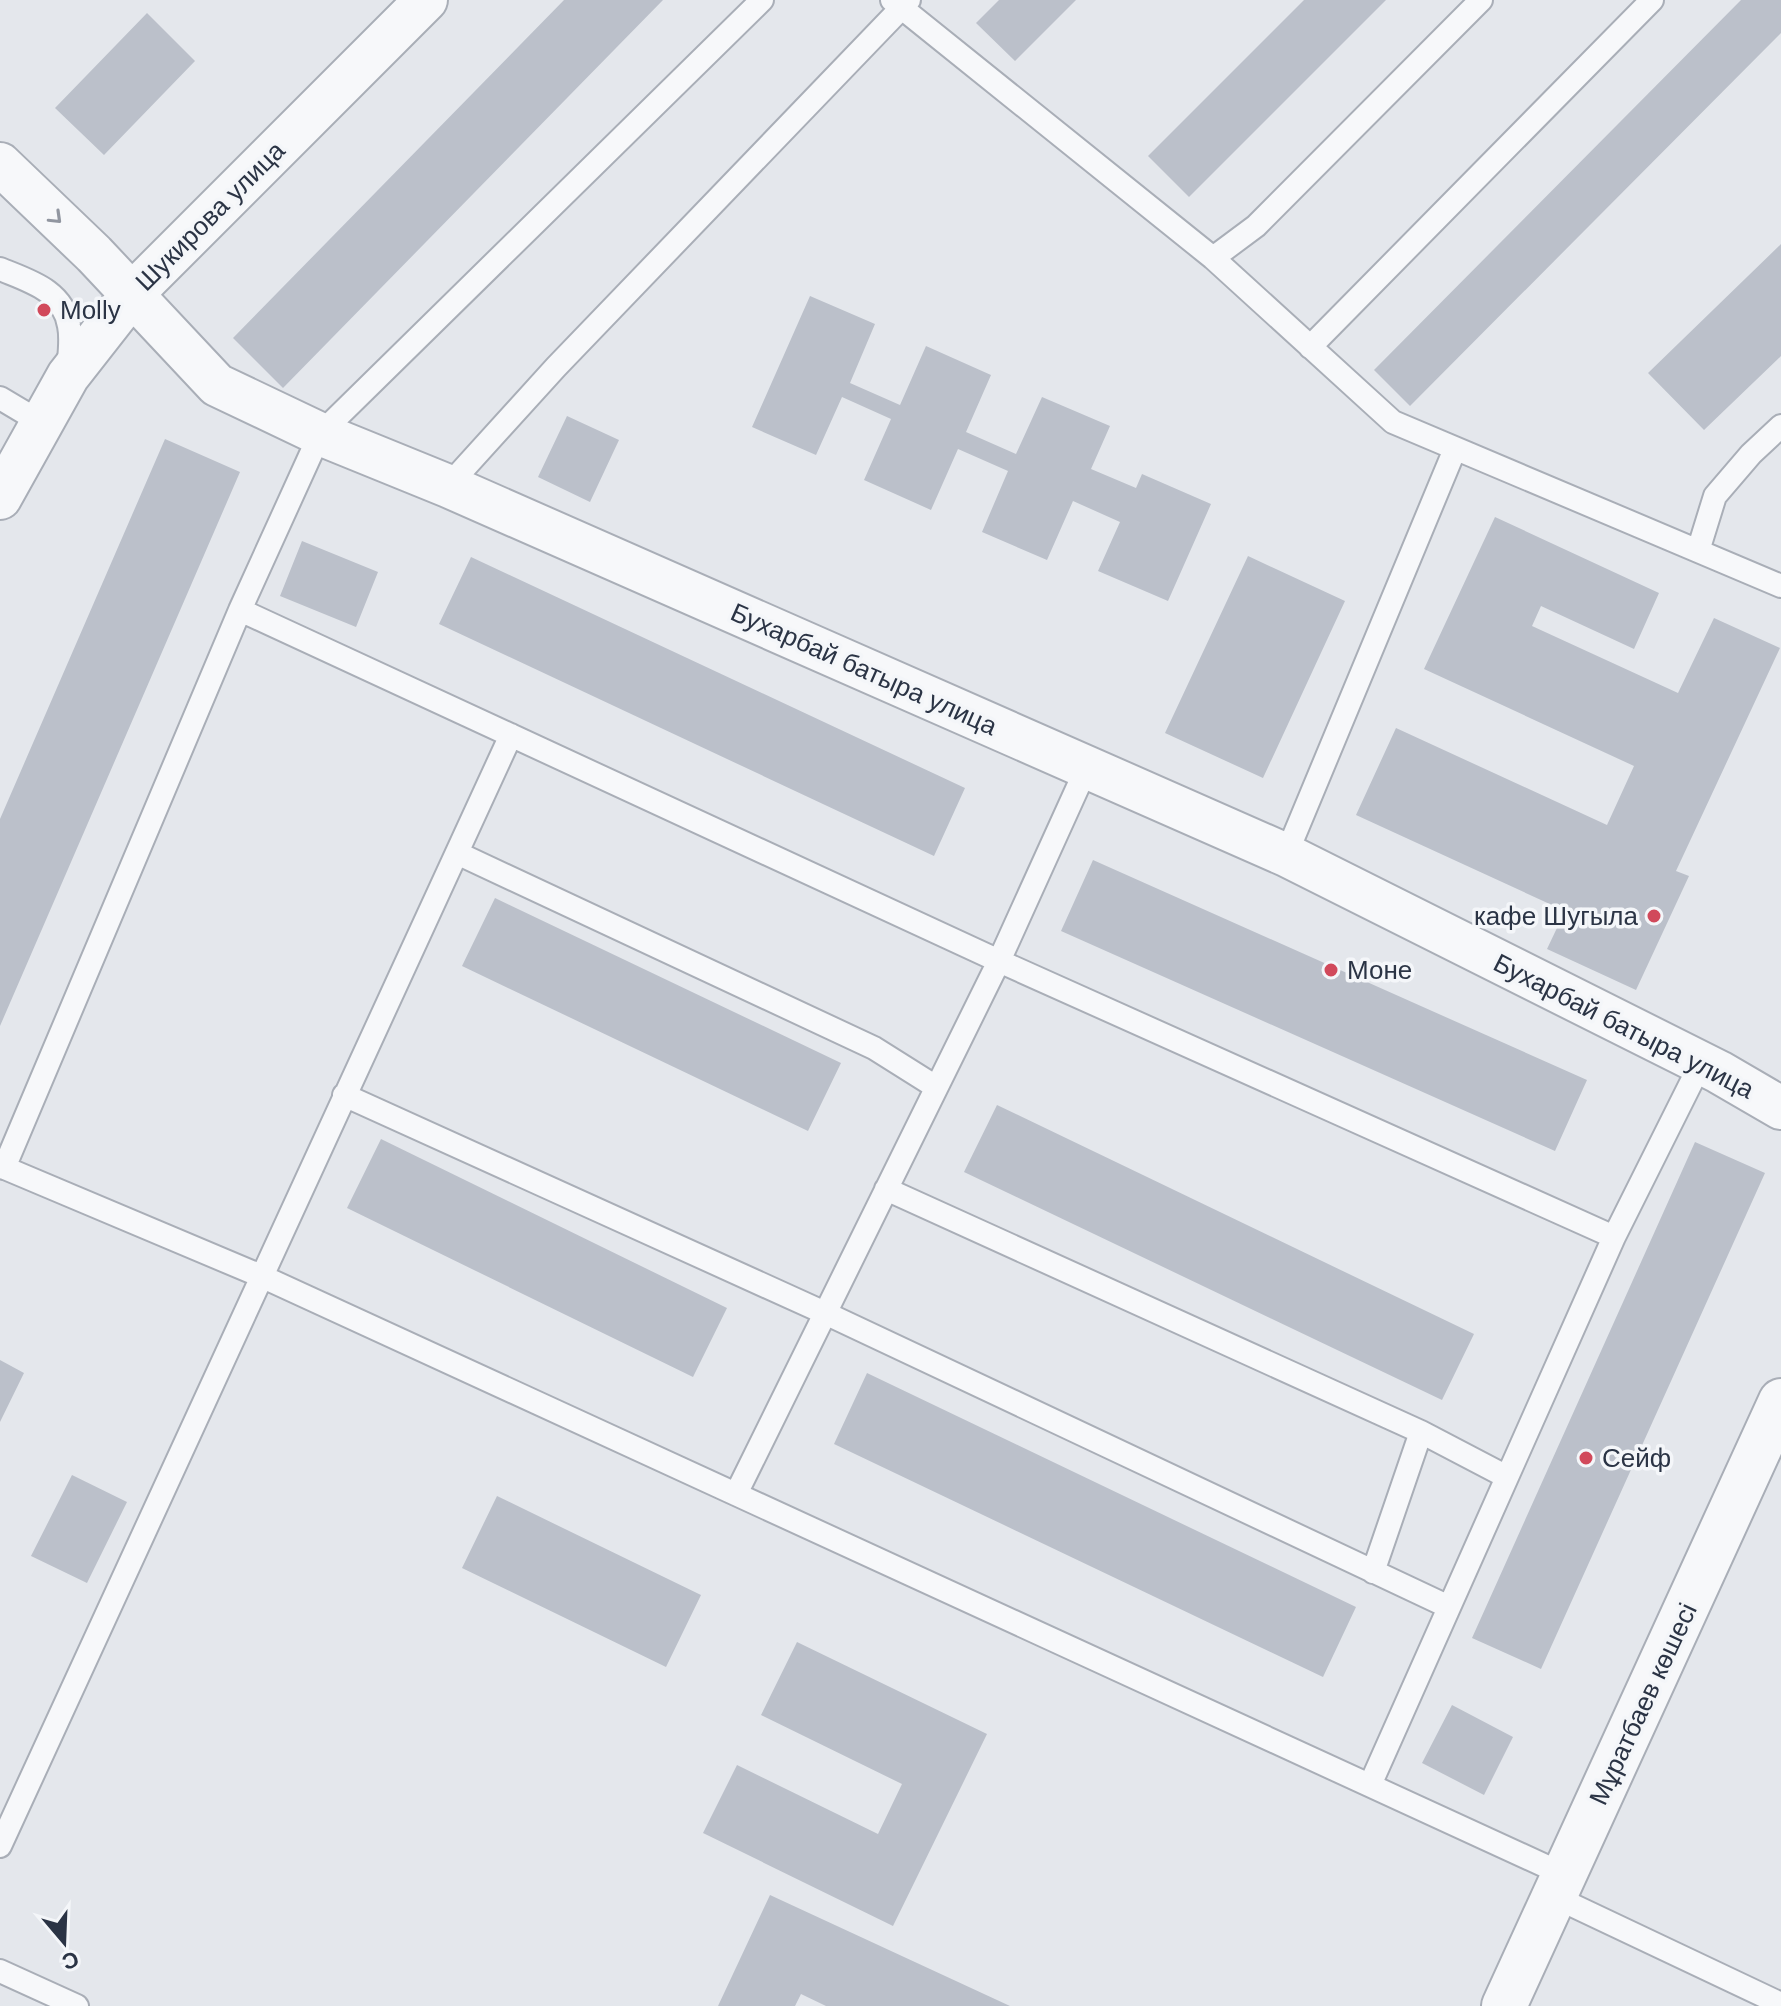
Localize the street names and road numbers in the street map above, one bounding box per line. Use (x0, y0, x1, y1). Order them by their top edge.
street label: Шукирова улица (129, 135, 291, 297)
street label: Бухарбай батыра улица (726, 597, 1002, 741)
street label: Бухарбай батыра улица (1489, 947, 1760, 1105)
street label: Мұратбаев көшесі (1583, 1598, 1703, 1810)

